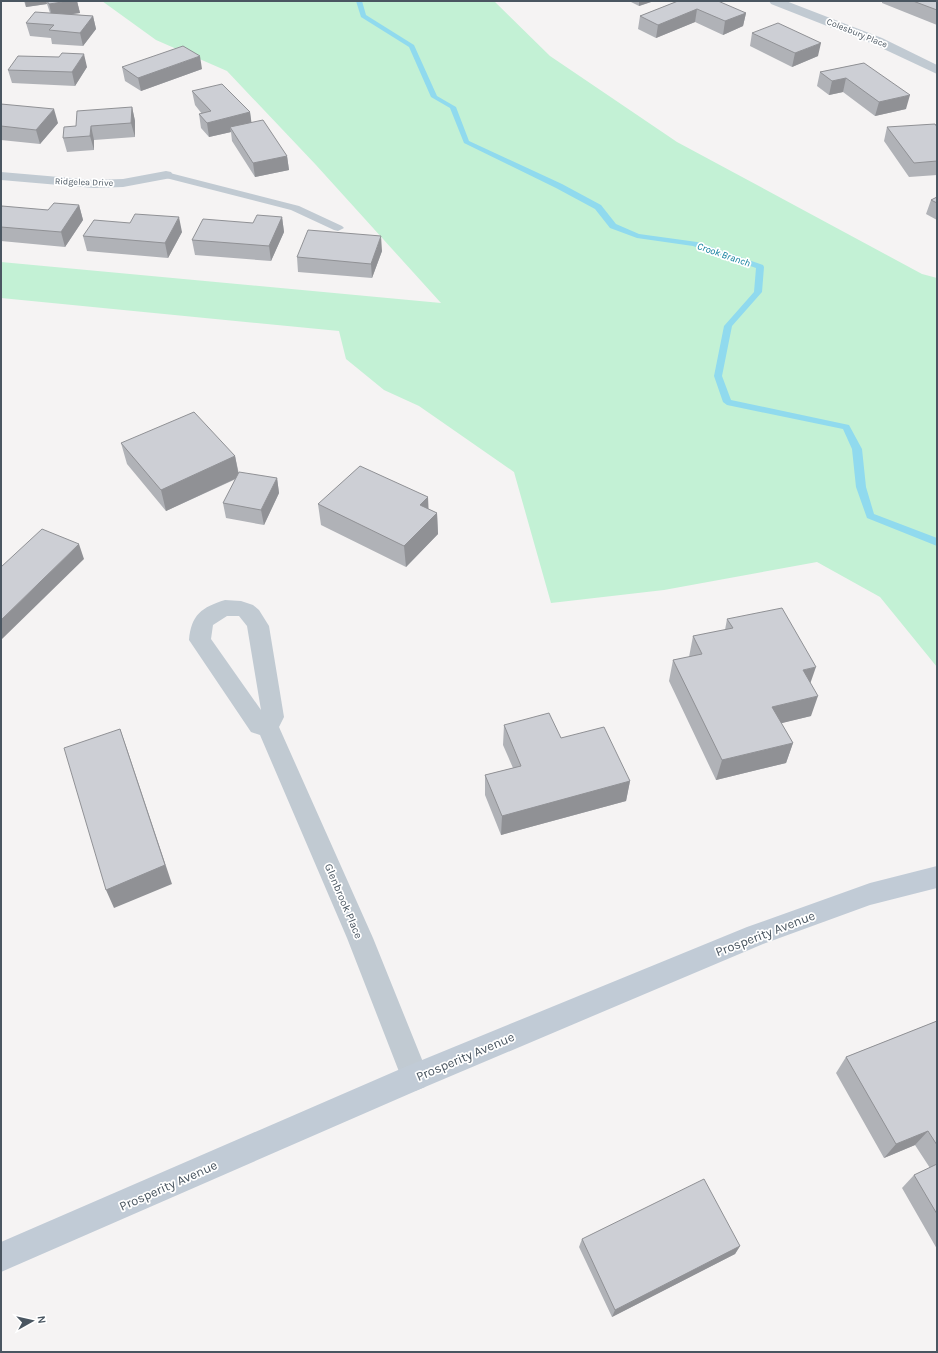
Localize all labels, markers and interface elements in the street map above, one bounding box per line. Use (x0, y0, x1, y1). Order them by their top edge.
street label: Colesbury Place (825, 16, 889, 50)
street label: Ridgelea Drive (55, 176, 114, 188)
water label: Crook Branch (695, 240, 752, 270)
street label: Glenbrook Place (322, 862, 365, 941)
street label: Prosperity Avenue (713, 907, 817, 959)
street label: Prosperity Avenue (414, 1029, 517, 1084)
street label: Prosperity Avenue (117, 1157, 220, 1214)
north arrow (12, 1301, 52, 1341)
text: N (34, 1315, 48, 1324)

